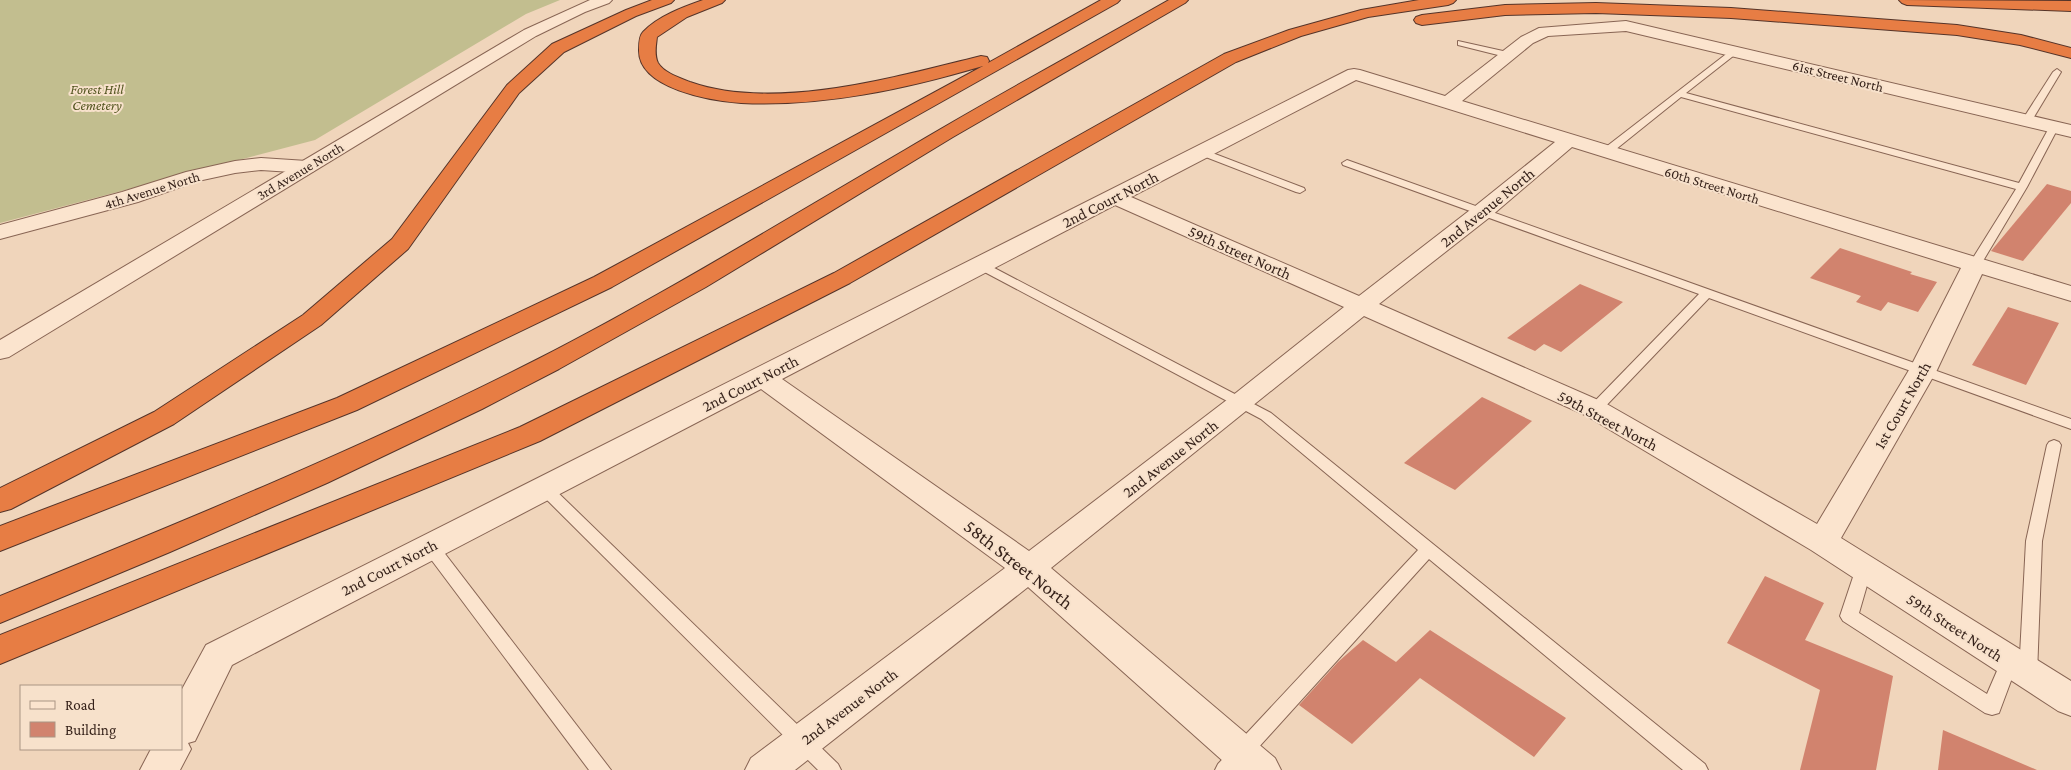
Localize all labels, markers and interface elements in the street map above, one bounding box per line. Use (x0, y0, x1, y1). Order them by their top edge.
street label: 61st Street North (1791, 57, 1886, 95)
park label: Forest Hill Cemetery (70, 81, 124, 113)
street label: 3rd Avenue North (254, 139, 347, 203)
street label: 60th Street North (1663, 163, 1762, 207)
street label: 2nd Avenue North (1437, 164, 1538, 250)
street label: 4th Avenue North (102, 168, 202, 212)
street label: 2nd Court North (1059, 168, 1161, 231)
street label: 59th Street North (1186, 222, 1294, 283)
street label: 2nd Court North (699, 352, 801, 415)
street label: 1st Court North (1871, 358, 1934, 452)
street label: 59th Street North (1555, 387, 1661, 454)
street label: 2nd Avenue North (1119, 416, 1221, 501)
street label: 58th Street North (960, 515, 1077, 613)
street label: 2nd Court North (338, 536, 440, 599)
street label: 59th Street North (1904, 590, 2006, 665)
street label: 2nd Avenue North (798, 665, 901, 748)
legend (20, 685, 182, 750)
text: Road (65, 697, 96, 713)
text: Building (65, 722, 116, 739)

